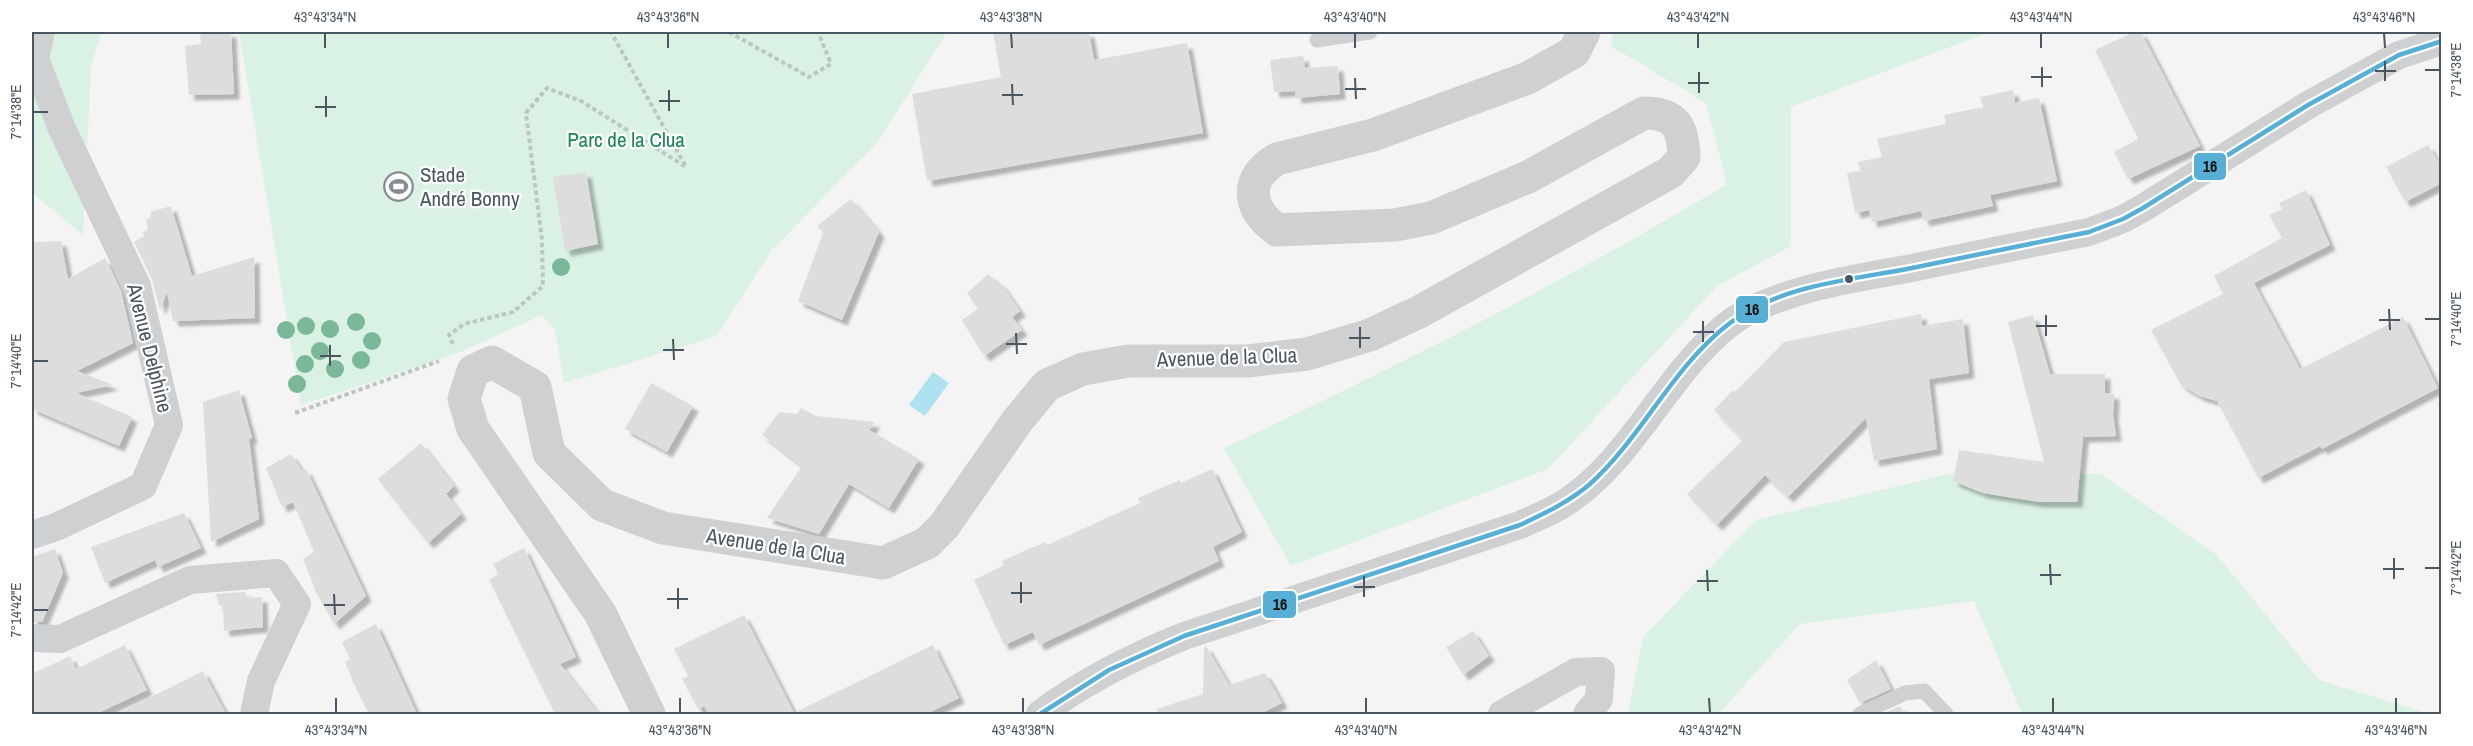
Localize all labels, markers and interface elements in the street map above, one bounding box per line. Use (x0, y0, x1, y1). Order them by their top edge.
text: 43°43'34"N (294, 6, 356, 27)
text: 43°43'36"N (637, 6, 699, 27)
text: 43°43'38"N (980, 6, 1042, 27)
text: 43°43'40"N (1324, 6, 1386, 27)
text: 43°43'42"N (1667, 6, 1729, 27)
text: 43°43'44"N (2010, 6, 2072, 27)
text: 43°43'46"N (2353, 6, 2415, 27)
text: 7°14'38"E (2445, 42, 2466, 98)
text: 7°14'38"E (5, 84, 26, 140)
park label: Parc de la Clua (567, 125, 685, 154)
line badge: 16 (2193, 152, 2227, 181)
text: 16 (2203, 155, 2217, 177)
place label: Stade André Bonny (419, 160, 520, 213)
sports icon: Stade André Bonny (383, 170, 415, 202)
unlabelled marker (1843, 273, 1855, 285)
street label: Avenue Delphine (120, 280, 180, 415)
text: 7°14'40"E (2445, 291, 2466, 347)
line badge: 16 (1735, 295, 1769, 324)
text: 16 (1745, 298, 1759, 320)
text: 7°14'40"E (5, 333, 26, 389)
street label: Avenue de la Clua (1155, 340, 1298, 374)
street label: Avenue de la Clua (703, 521, 848, 571)
text: 7°14'42"E (2445, 540, 2466, 596)
text: 7°14'42"E (5, 582, 26, 638)
line badge: 16 (1262, 590, 1297, 619)
text: 16 (1273, 593, 1287, 615)
text: 43°43'34"N (305, 719, 367, 740)
text: 43°43'36"N (649, 719, 711, 740)
text: 43°43'38"N (992, 719, 1054, 740)
text: 43°43'40"N (1335, 719, 1397, 740)
text: 43°43'42"N (1679, 719, 1741, 740)
text: 43°43'44"N (2022, 719, 2084, 740)
text: 43°43'46"N (2365, 719, 2427, 740)

